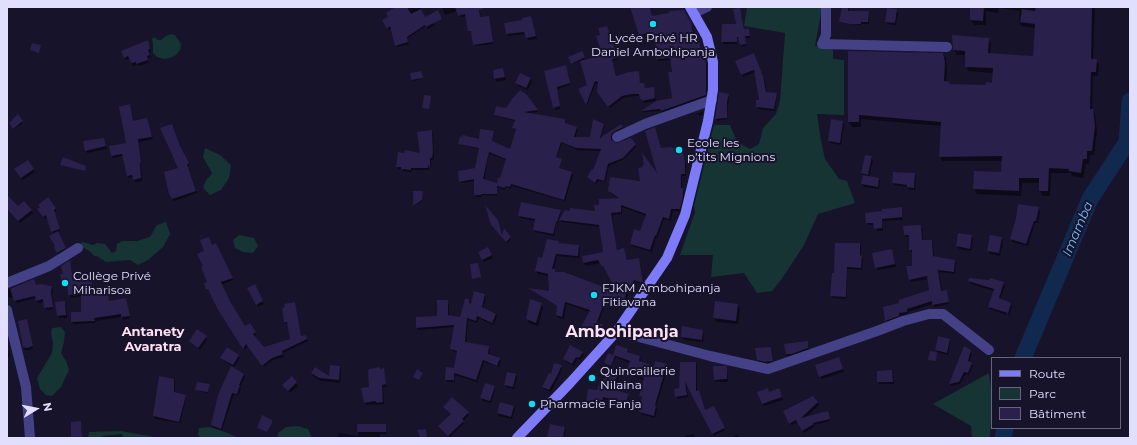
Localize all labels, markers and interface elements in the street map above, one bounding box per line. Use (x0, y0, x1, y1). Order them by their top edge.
marker: Lycée Privé HR Daniel Ambohipanja (648, 19, 658, 29)
place label: Lycée Privé HR Daniel Ambohipanja (591, 31, 715, 59)
place label: Ecole les p’tits Mignions (687, 136, 775, 164)
marker: Ecole les p’tits Mignions (674, 145, 684, 155)
water label: Imamba (1059, 199, 1097, 259)
place label: Collège Privé Miharisoa (73, 269, 151, 297)
marker: Collège Privé Miharisoa (60, 278, 70, 288)
place label: FJKM Ambohipanja Fitiavana (602, 281, 721, 309)
marker: FJKM Ambohipanja Fitiavana (589, 290, 599, 300)
district label: Ambohipanja (565, 322, 679, 342)
district label: Antanety Avaratra (122, 324, 184, 355)
legend (991, 357, 1121, 429)
place label: Quincaillerie Nilaina (600, 364, 675, 392)
text: Route (1029, 366, 1065, 381)
marker: Quincaillerie Nilaina (587, 373, 597, 383)
text: Parc (1029, 386, 1056, 401)
north arrow (16, 389, 56, 429)
place label: Pharmacie Fanja (540, 397, 642, 411)
marker: Pharmacie Fanja (527, 399, 537, 409)
text: N (40, 401, 55, 413)
text: Bâtiment (1029, 406, 1086, 421)

